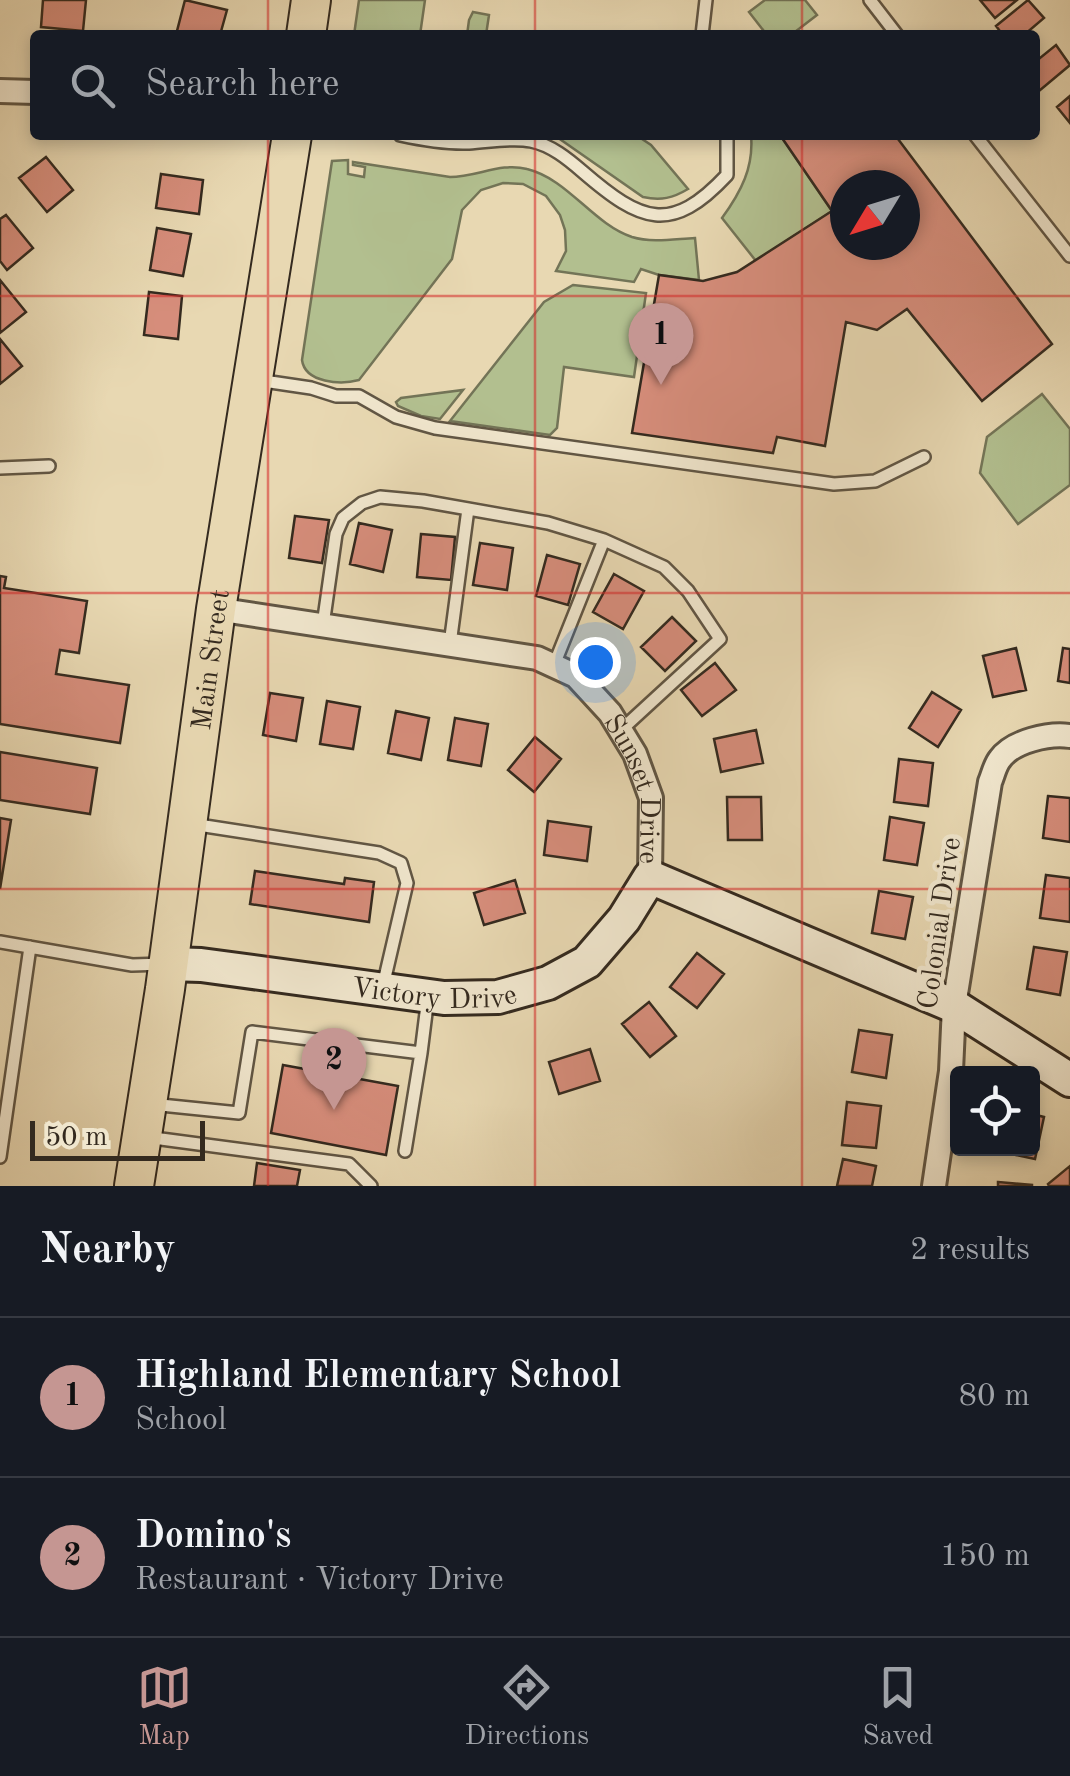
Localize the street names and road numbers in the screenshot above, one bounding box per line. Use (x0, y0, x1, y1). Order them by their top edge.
street label: Main Street (189, 587, 236, 732)
street label: Sunset Drive (597, 710, 662, 864)
street label: Colonial Drive (915, 836, 967, 1011)
street label: Victory Drive (350, 975, 520, 1015)

